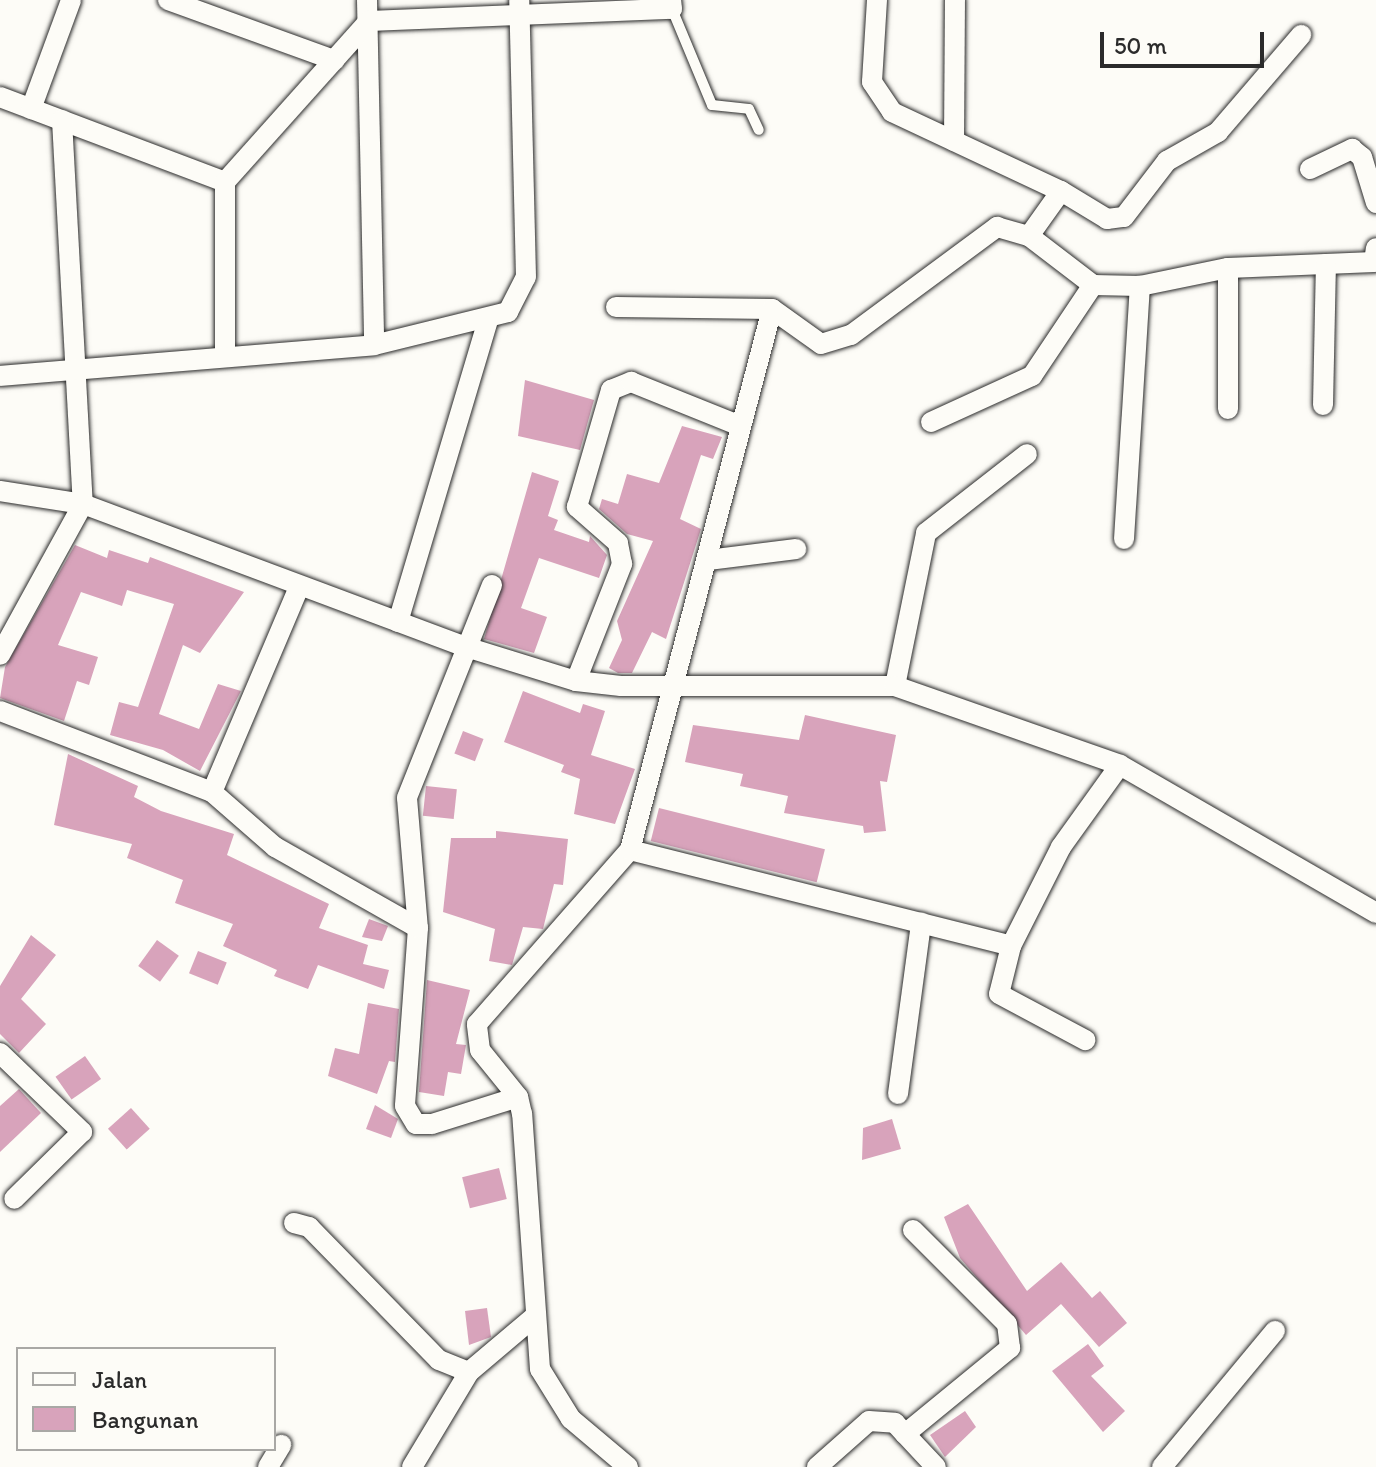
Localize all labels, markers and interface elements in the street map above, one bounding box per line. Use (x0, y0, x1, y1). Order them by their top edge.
scale bar (1104, 16, 1268, 66)
text: 50 m (1114, 31, 1167, 60)
legend (16, 1347, 276, 1451)
text: Jalan (92, 1365, 147, 1394)
text: Bangunan (92, 1405, 199, 1434)

